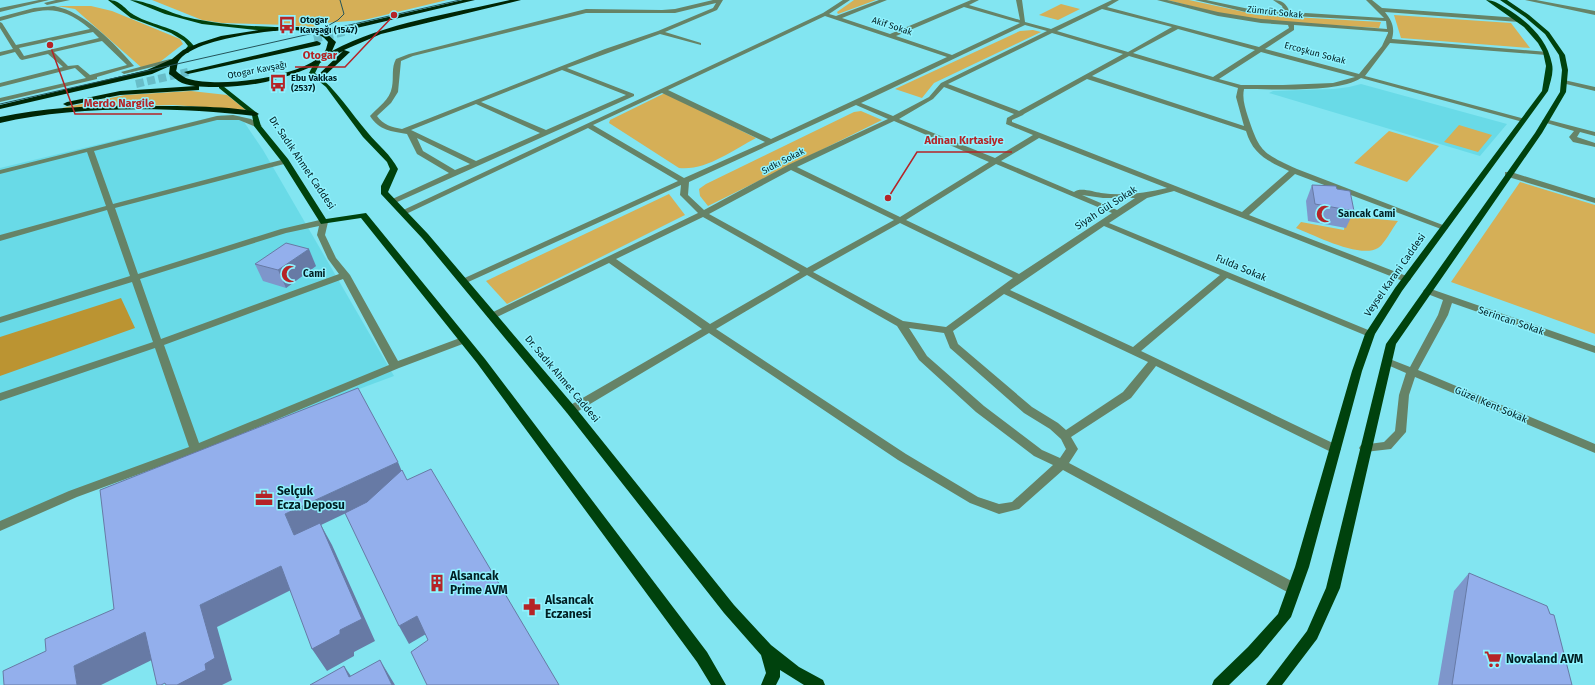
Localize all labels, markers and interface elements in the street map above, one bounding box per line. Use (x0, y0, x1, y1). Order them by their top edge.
street label: Zümrüt Sokak (1247, 4, 1304, 20)
bus stop icon: Otogar Kavşağı (1547) (277, 15, 297, 35)
place label: Otogar Kavşağı (1547) (300, 15, 357, 35)
street label: Akif Sokak (871, 15, 914, 37)
street label: Ercoşkun Sokak (1283, 40, 1347, 66)
callout: Otogar (295, 44, 345, 67)
text: Otogar (303, 49, 338, 62)
street label: Otogar Kavşağı (226, 59, 288, 81)
bus stop icon: Ebu Vakkas (2537) (268, 73, 288, 93)
place label: Ebu Vakkas (2537) (291, 73, 338, 93)
callout: Merdo Nargile (75, 91, 162, 114)
text: Merdo Nargile (84, 97, 154, 110)
street label: Dr. Sadık Ahmet Caddesi (266, 114, 338, 212)
callout: Adnan Kırtasiye (917, 129, 1012, 152)
text: Adnan Kırtasiye (923, 134, 1004, 147)
street label: Sıdkı Sokak (760, 146, 806, 176)
street label: Siyah Gül Sokak (1073, 183, 1140, 233)
mosque icon: Sancak Cami (1315, 204, 1335, 224)
place label: Sancak Cami (1338, 208, 1396, 220)
street label: Veysel Karani Caddesi (1362, 231, 1428, 319)
street label: Fulda Sokak (1214, 252, 1269, 284)
mosque icon: Cami (280, 264, 300, 284)
place label: Cami (303, 268, 326, 280)
street label: Serincan Sokak (1476, 304, 1546, 338)
street label: Dr. Sadık Ahmet Caddesi (522, 333, 602, 425)
street label: Güzel Kent Sokak (1453, 384, 1530, 426)
place label: Selçuk Ecza Deposu (277, 484, 345, 512)
office icon: Selçuk Ecza Deposu (254, 488, 274, 508)
place label: Alsancak Prime AVM (449, 569, 508, 597)
building icon: Alsancak Prime AVM (427, 573, 447, 593)
place label: Alsancak Eczanesi (544, 593, 594, 621)
pharmacy icon: Alsancak Eczanesi (522, 597, 542, 617)
supermarket icon: Novaland AVM (1483, 649, 1503, 669)
place label: Novaland AVM (1506, 652, 1584, 666)

